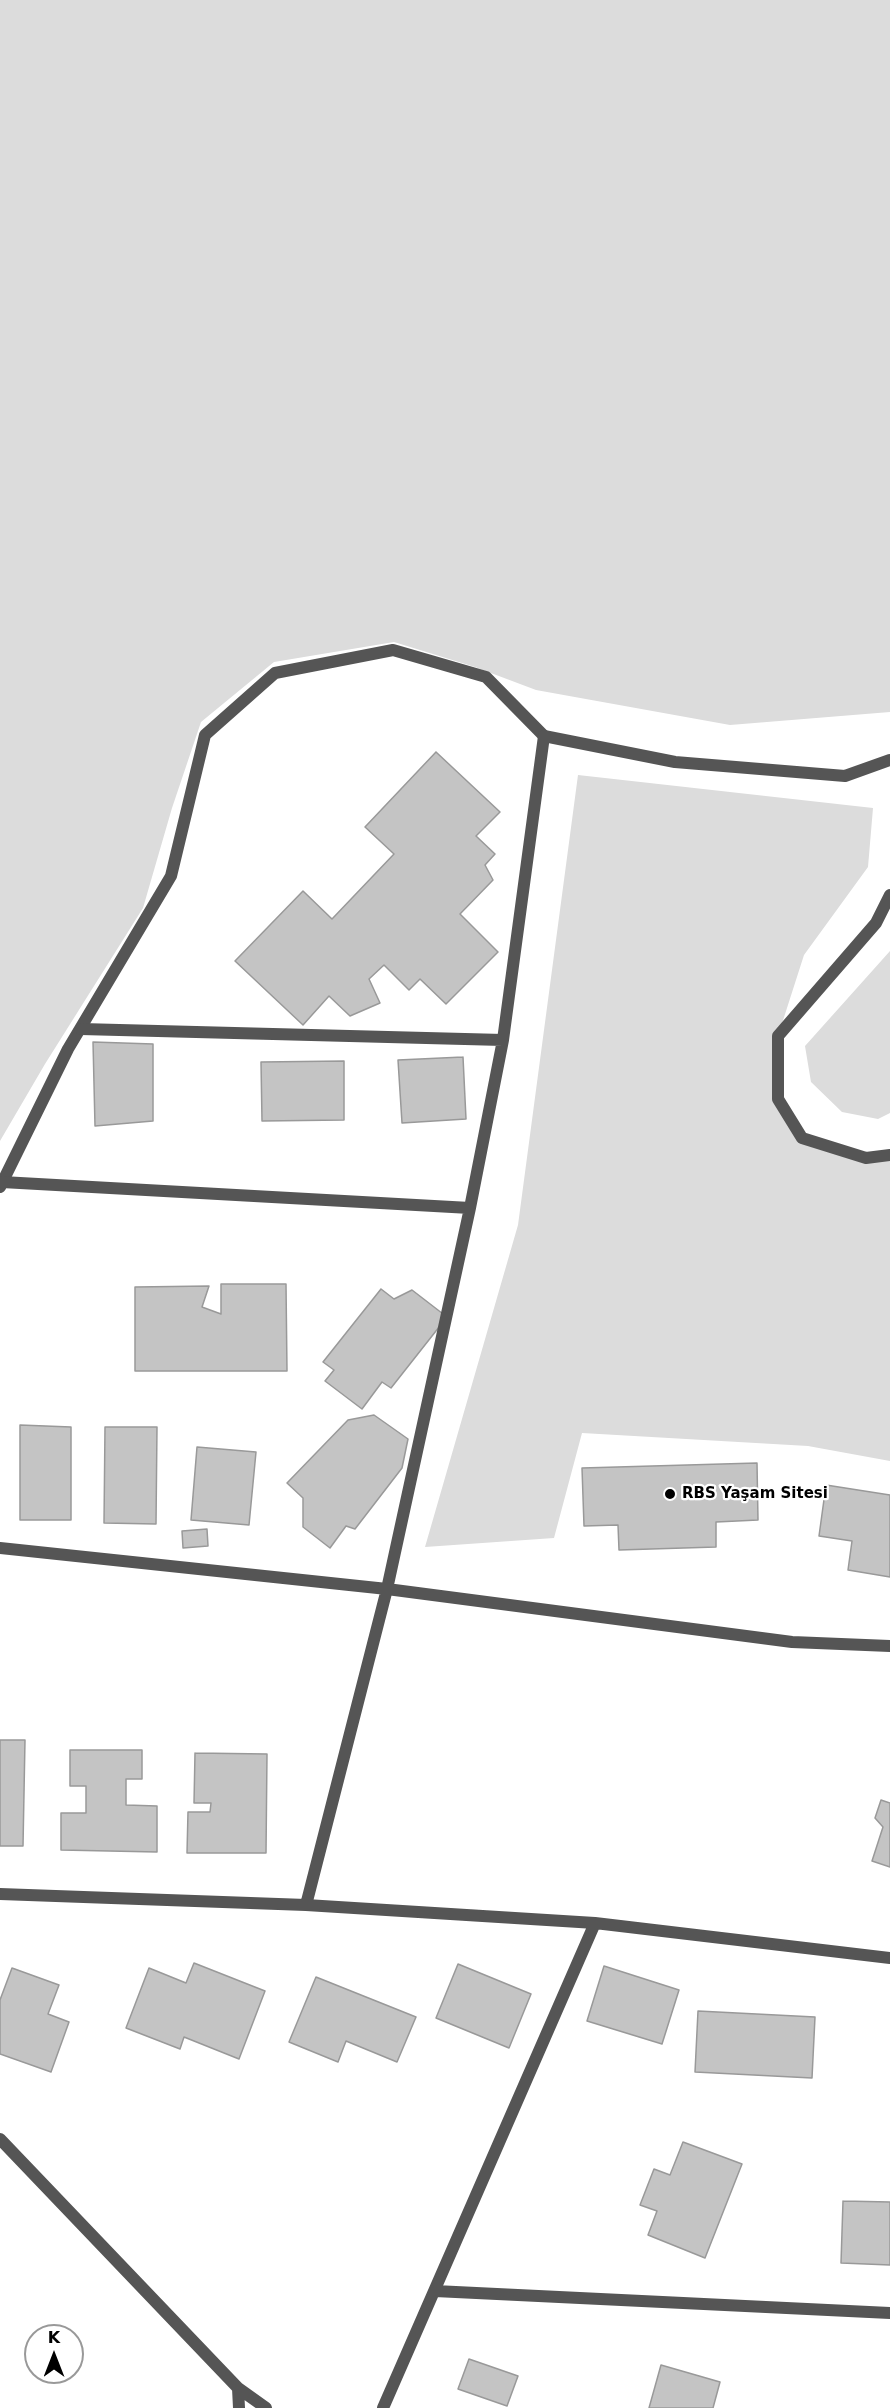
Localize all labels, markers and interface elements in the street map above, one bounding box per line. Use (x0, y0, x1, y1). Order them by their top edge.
place label: RBS Yaşam Sitesi (682, 1485, 828, 1503)
marker: RBS Yaşam Sitesi (663, 1487, 677, 1501)
north arrow (24, 2324, 84, 2384)
text: K (48, 2328, 60, 2347)

